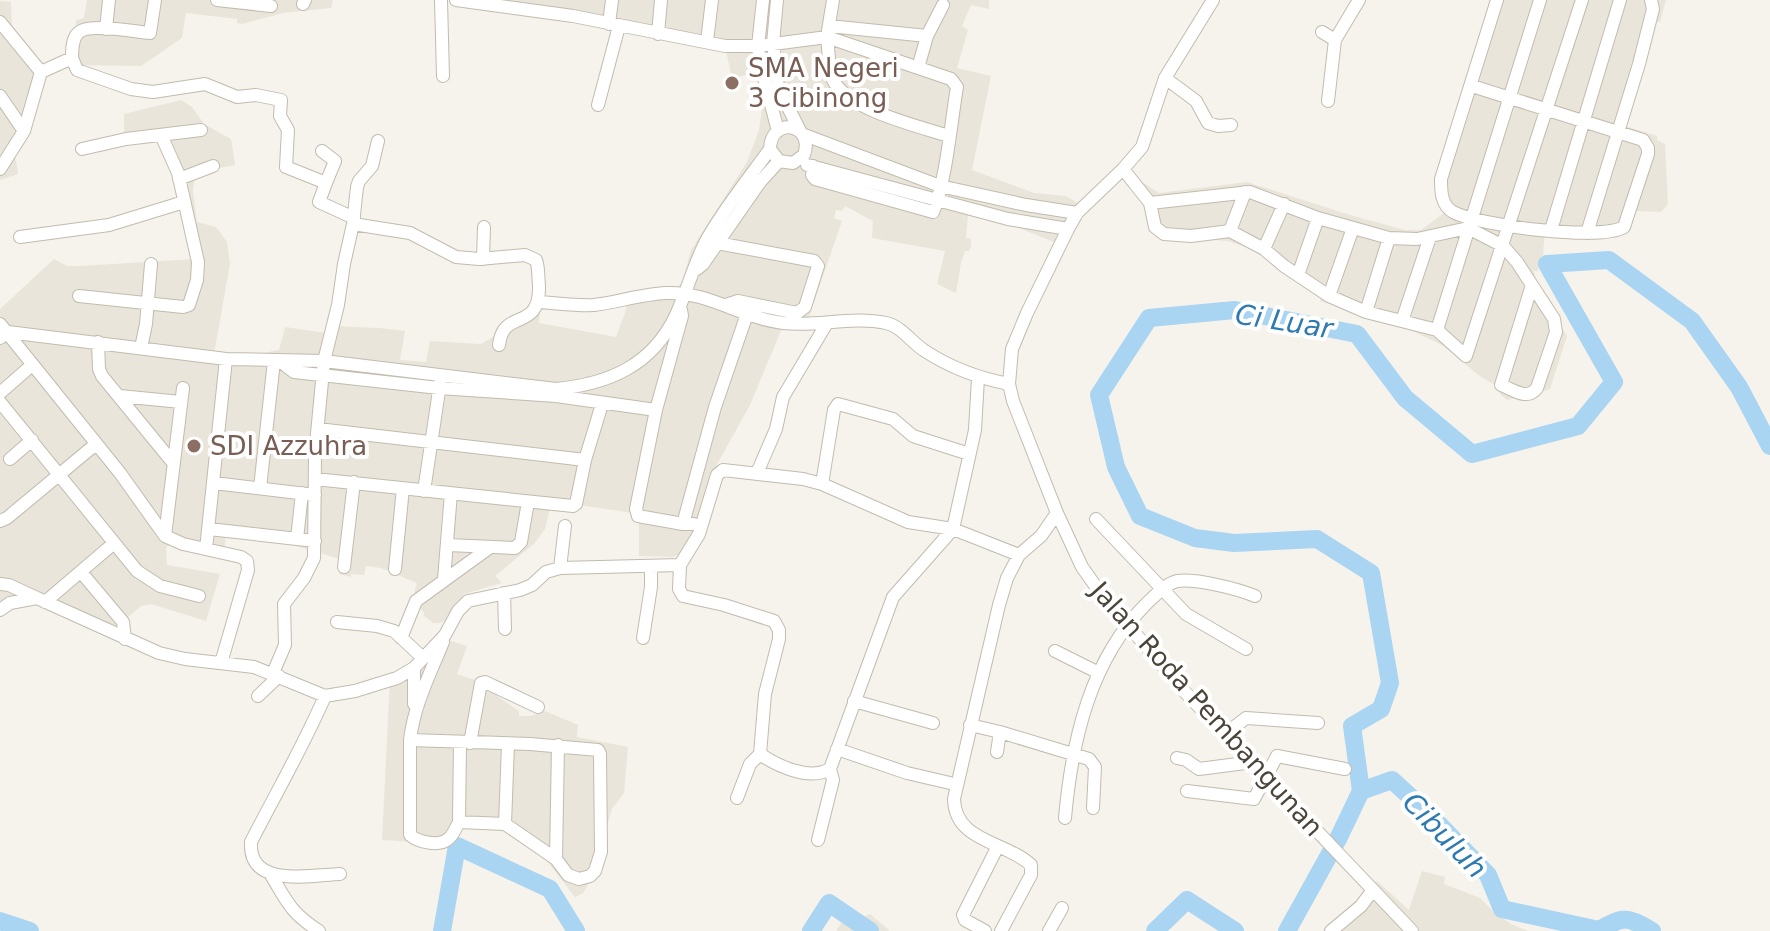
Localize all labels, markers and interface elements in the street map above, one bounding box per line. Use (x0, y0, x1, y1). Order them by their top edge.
place label: SMA Negeri 3 Cibinong (748, 53, 899, 113)
marker: SMA Negeri 3 Cibinong (723, 74, 741, 92)
water label: Ci Luar (1233, 298, 1336, 346)
place label: SDI Azzuhra (210, 431, 367, 461)
marker: SDI Azzuhra (185, 437, 203, 455)
street label: Jalan Roda Pembangunan (1083, 574, 1329, 842)
water label: Cibuluh (1396, 786, 1493, 885)

